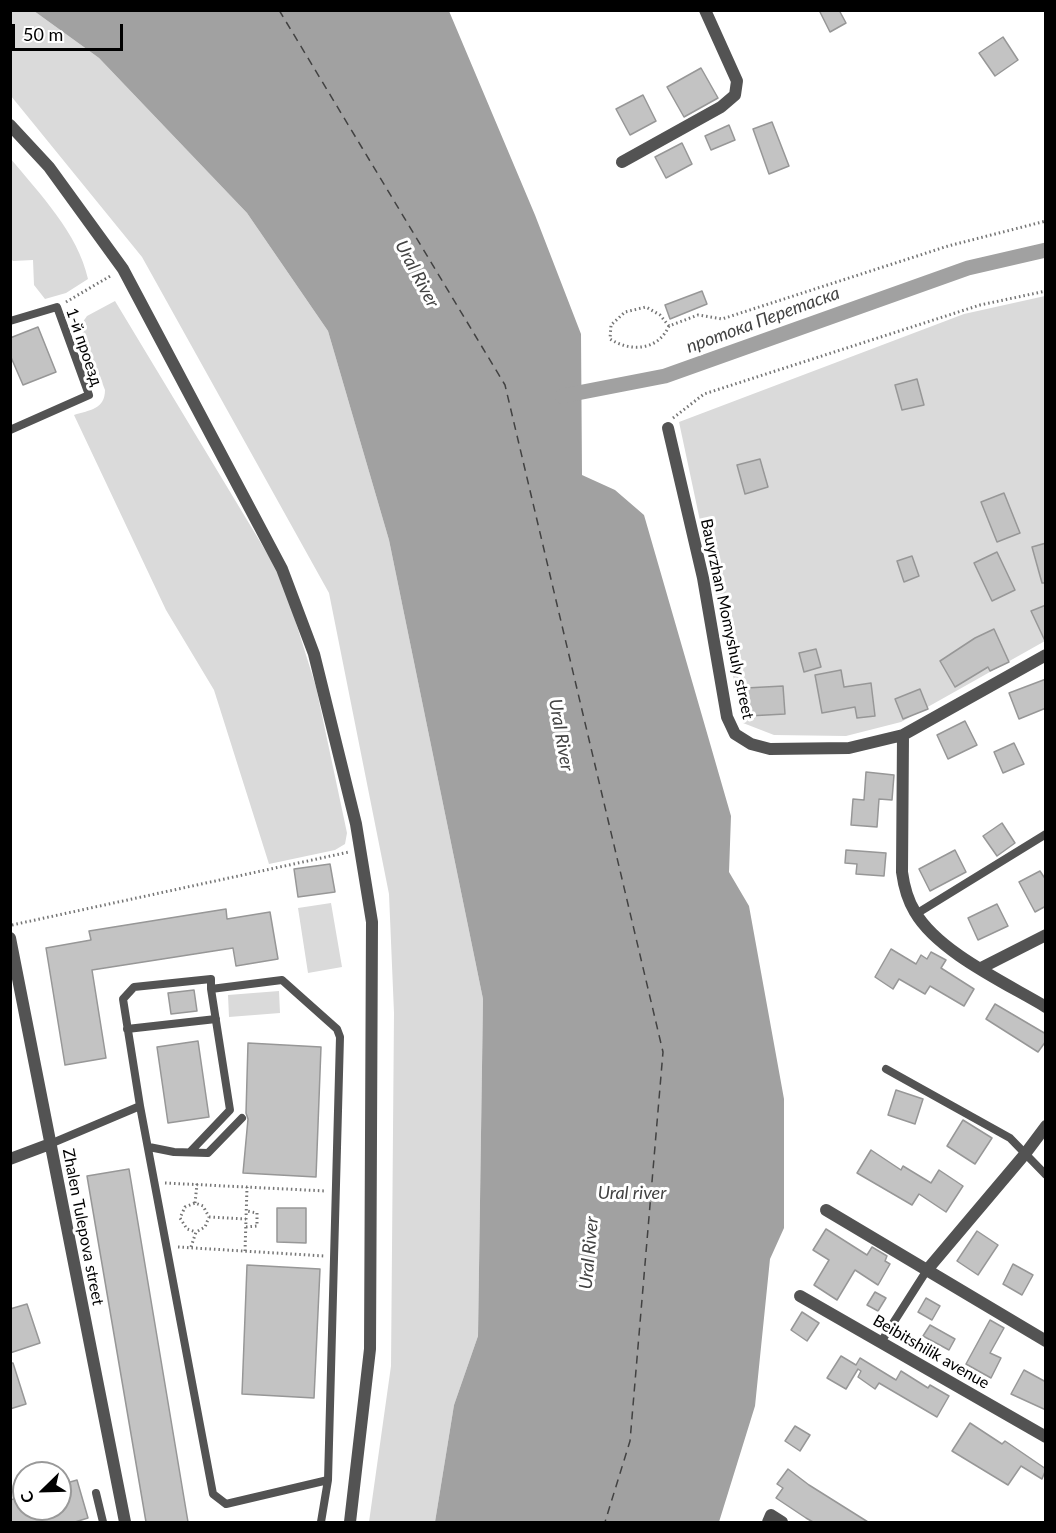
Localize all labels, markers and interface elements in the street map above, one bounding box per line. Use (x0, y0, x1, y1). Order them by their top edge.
scale bar (15, 12, 126, 50)
text: 50 m (23, 23, 63, 45)
water label: Ural River (390, 237, 444, 311)
water label: протока Перетаска (683, 282, 843, 358)
street label: 1-й проезд (62, 306, 106, 388)
street label: Bauyrzhan Momyshuly street (696, 517, 758, 721)
water label: Ural River (544, 697, 578, 773)
street label: Zhalen Tulepova street (58, 1147, 108, 1307)
water label: Ural river (598, 1182, 666, 1204)
water label: Ural River (575, 1216, 603, 1290)
street label: Beibitshilik avenue (869, 1311, 993, 1393)
north arrow (12, 1461, 72, 1521)
text: С (16, 1489, 38, 1506)

